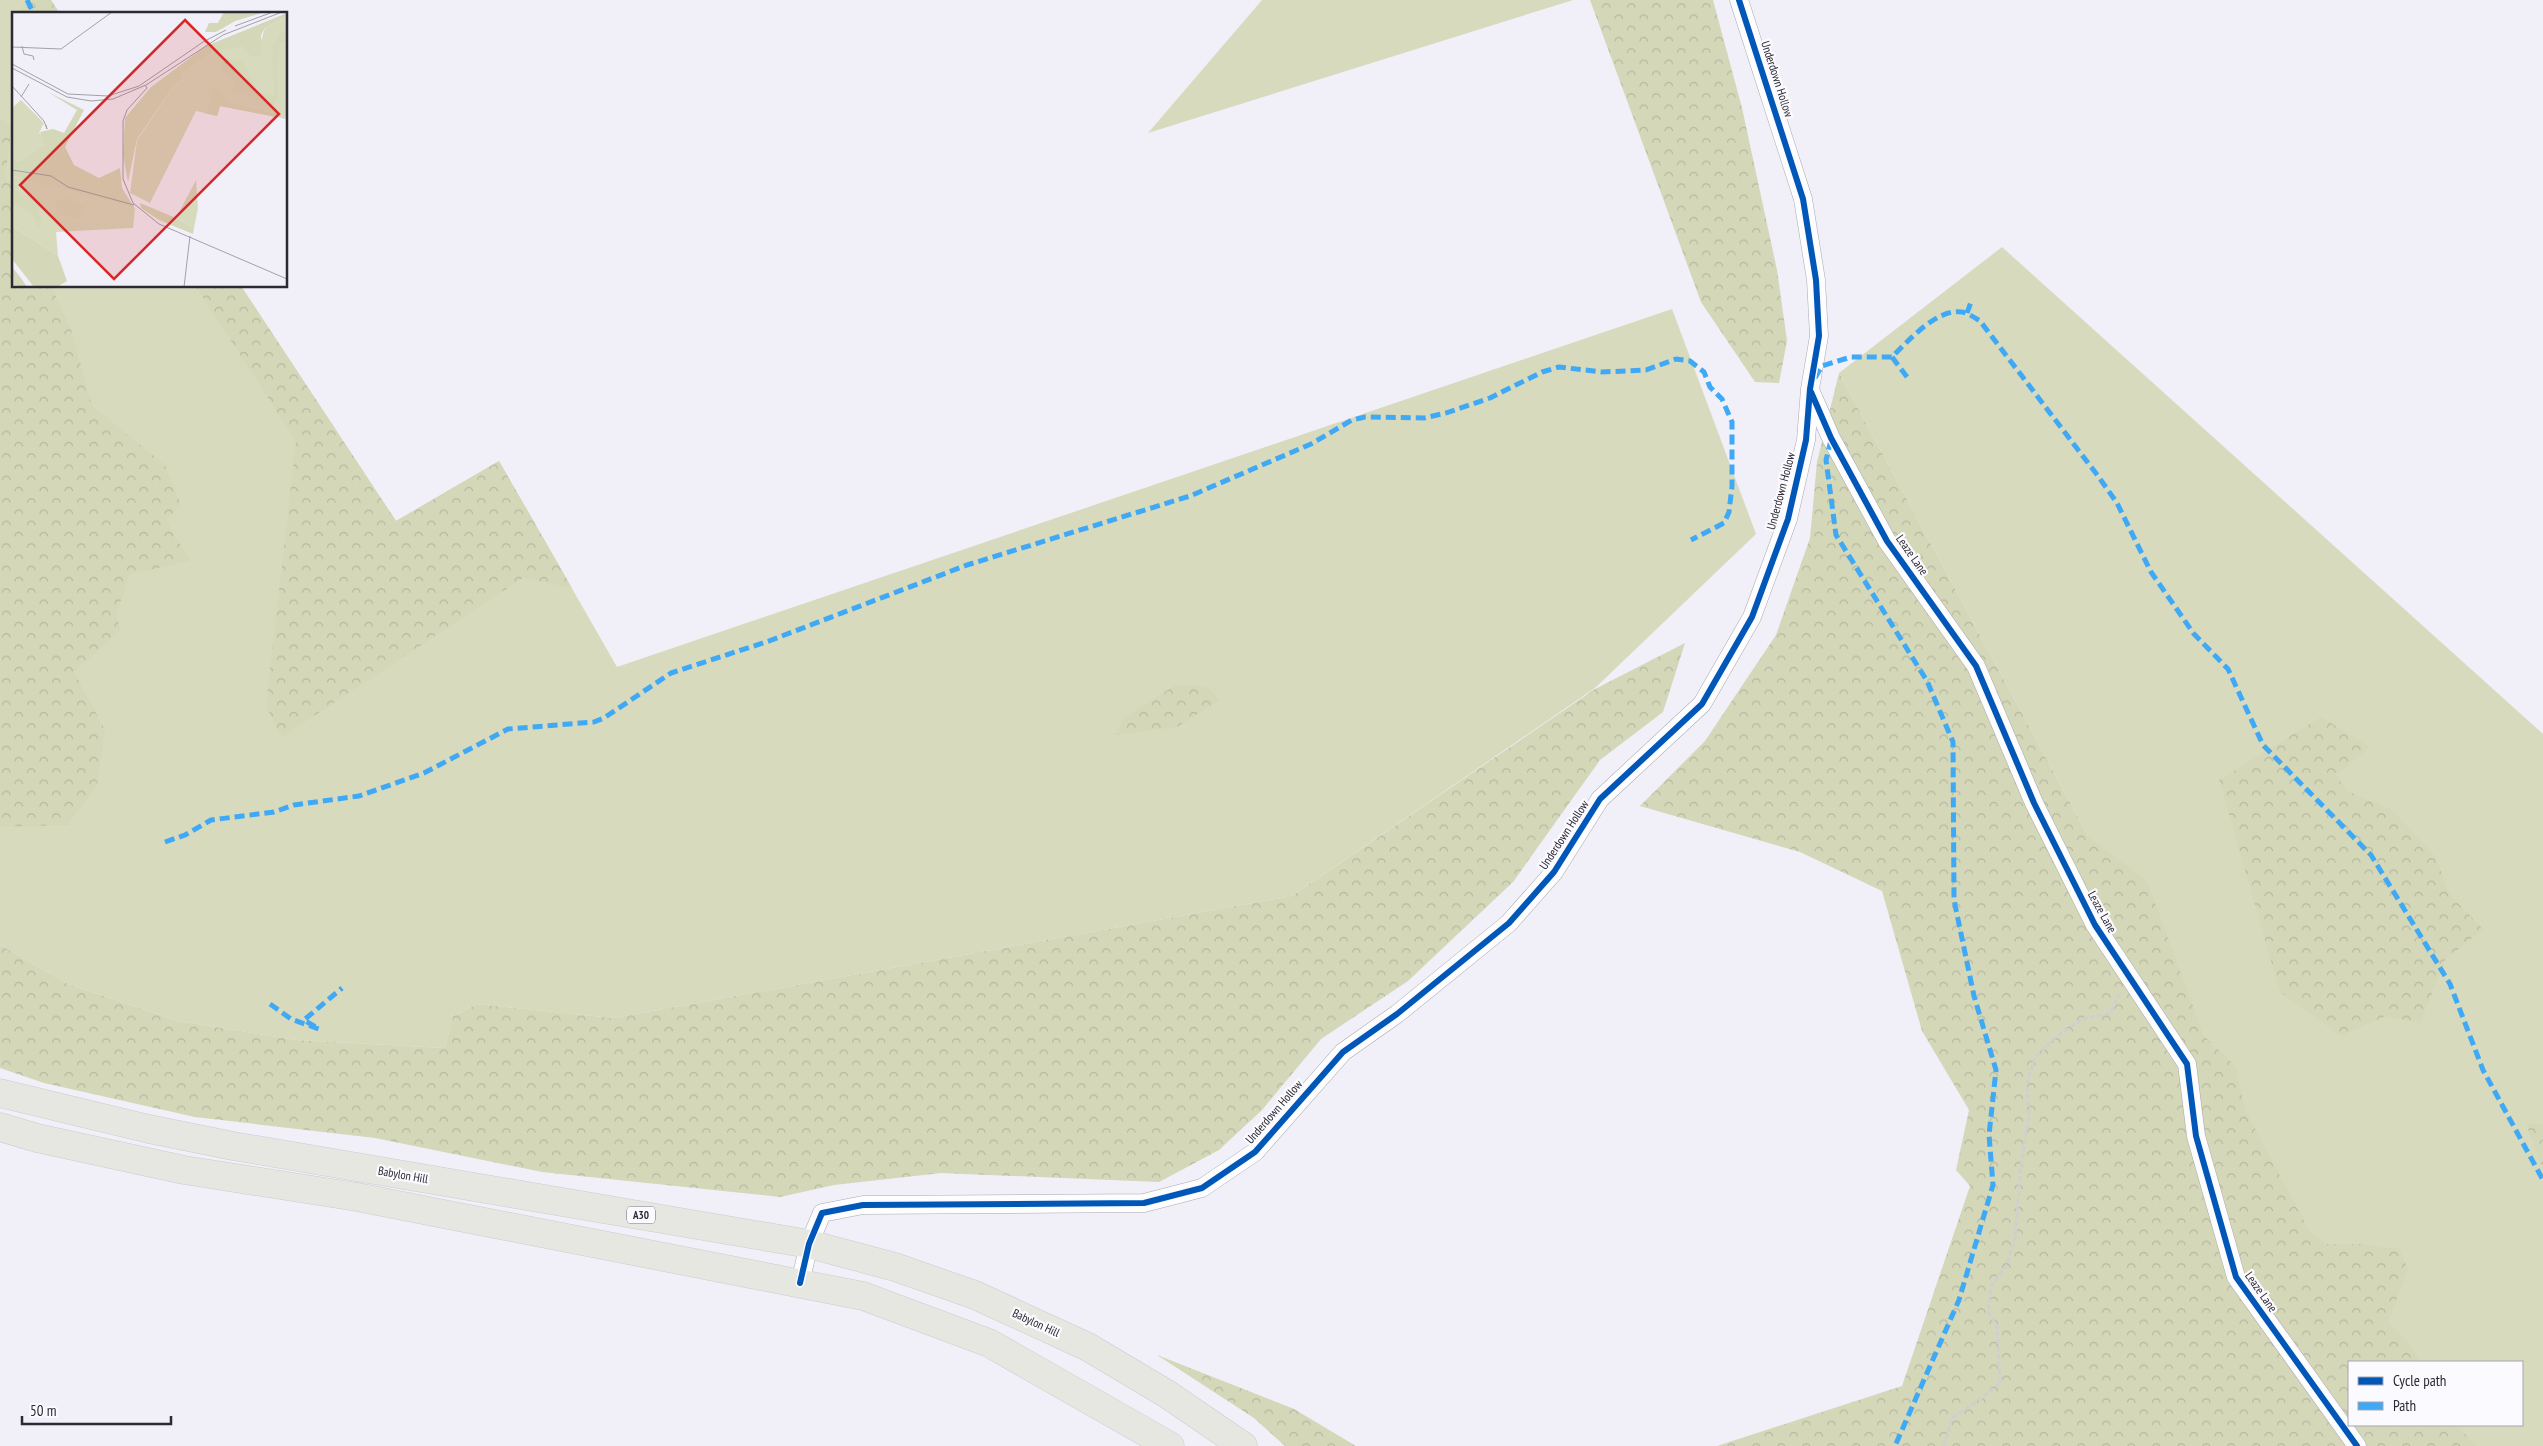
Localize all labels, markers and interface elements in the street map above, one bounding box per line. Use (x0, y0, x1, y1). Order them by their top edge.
inset map (12, 12, 288, 288)
street label: Underdown Hollow (1758, 39, 1797, 120)
street label: Underdown Hollow (1763, 450, 1798, 531)
street label: Leaze Lane (1893, 532, 1932, 578)
street label: Underdown Hollow (1536, 797, 1592, 872)
street label: Leaze Lane (2085, 888, 2120, 935)
street label: Underdown Hollow (1242, 1076, 1306, 1147)
street label: Babylon Hill (377, 1163, 429, 1186)
road number: A30 (627, 1206, 655, 1224)
street label: Leaze Lane (2242, 1269, 2281, 1315)
street label: Babylon Hill (1010, 1305, 1062, 1340)
legend (2348, 1361, 2523, 1426)
text: Cycle path (2393, 1371, 2446, 1390)
scale bar (22, 1394, 171, 1426)
text: Path (2393, 1396, 2416, 1415)
text: 50 m (30, 1401, 56, 1420)

